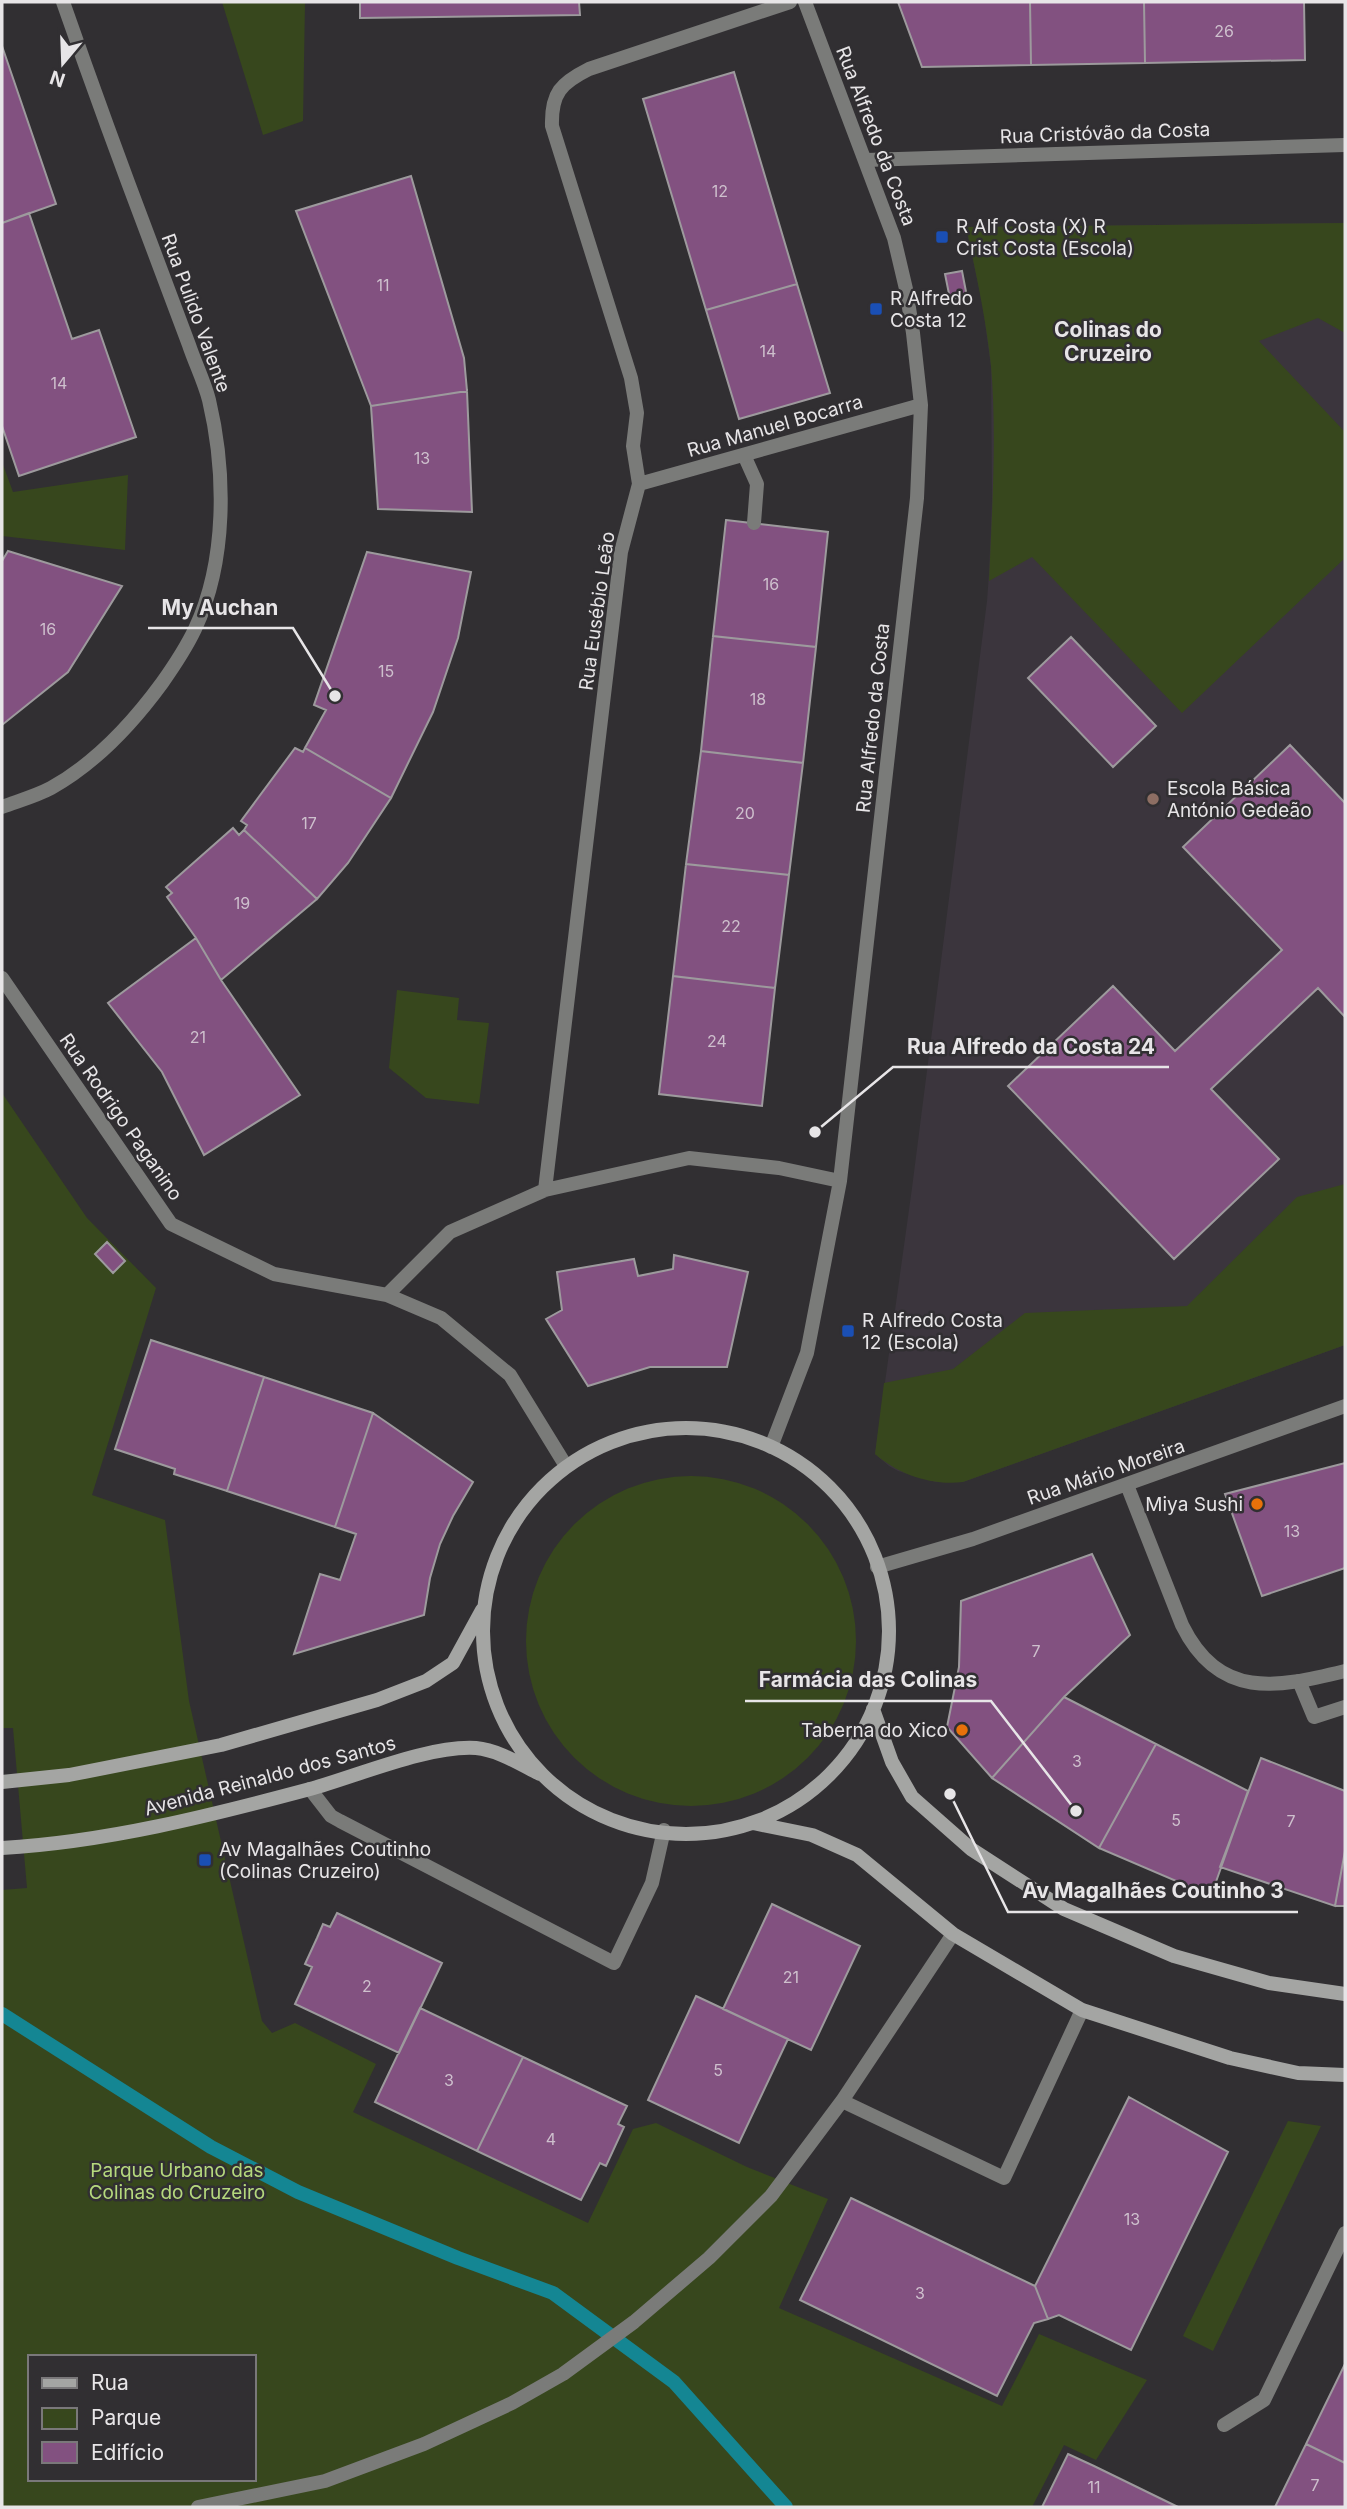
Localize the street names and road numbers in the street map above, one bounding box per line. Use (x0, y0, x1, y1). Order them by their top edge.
street label: Rua Alfredo da Costa (831, 43, 921, 229)
street label: Rua Cristóvão da Costa (999, 118, 1211, 148)
street label: Rua Pulido Valente (157, 230, 235, 396)
street label: Rua Manuel Bocarra (685, 390, 865, 462)
street label: Rua Eusébio Leão (574, 530, 620, 692)
street label: Rua Alfredo da Costa (852, 622, 894, 814)
street label: Rua Rodrigo Paganino (55, 1029, 187, 1205)
street label: Rua Mário Moreira (1024, 1434, 1188, 1510)
street label: Avenida Reinaldo dos Santos (142, 1731, 398, 1821)

